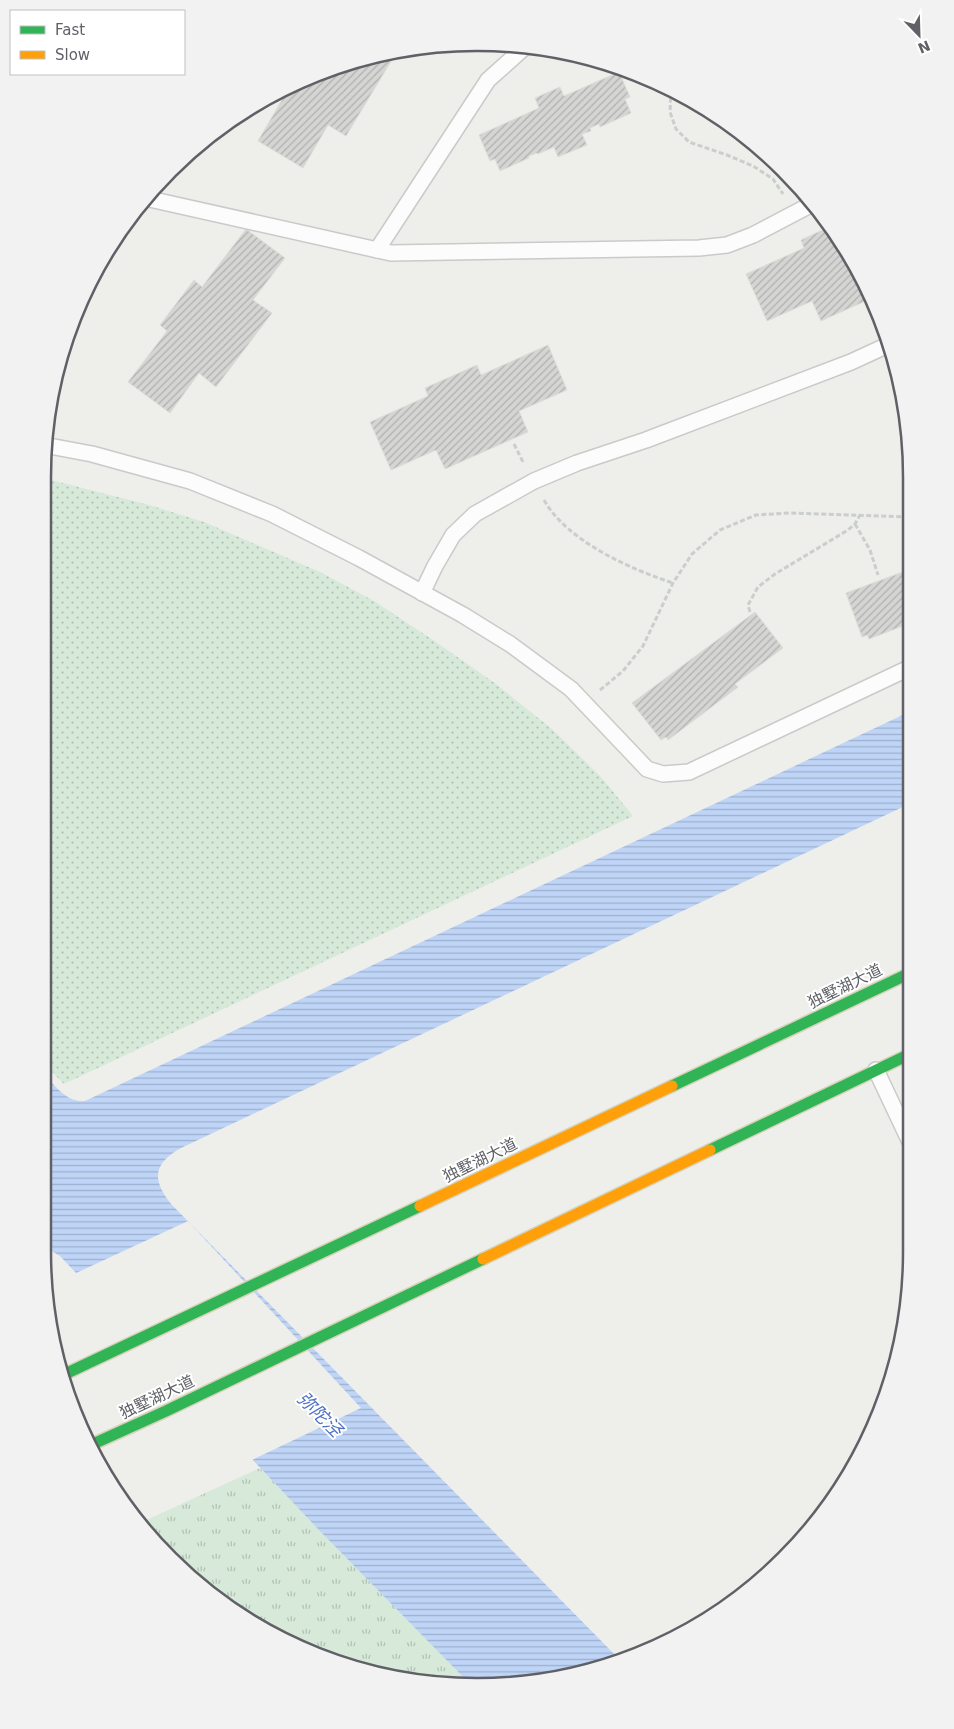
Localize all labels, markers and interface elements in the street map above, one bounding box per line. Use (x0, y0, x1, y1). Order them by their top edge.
legend (10, 10, 185, 75)
north arrow (894, 10, 944, 60)
text: Fast (55, 21, 85, 39)
text: N (916, 37, 933, 57)
text: Slow (55, 46, 90, 64)
street label: 独墅湖大道 (805, 960, 885, 1012)
street label: 独墅湖大道 (440, 1134, 520, 1186)
street label: 独墅湖大道 (117, 1371, 197, 1423)
water label: 弥陀泾 (293, 1387, 348, 1442)

